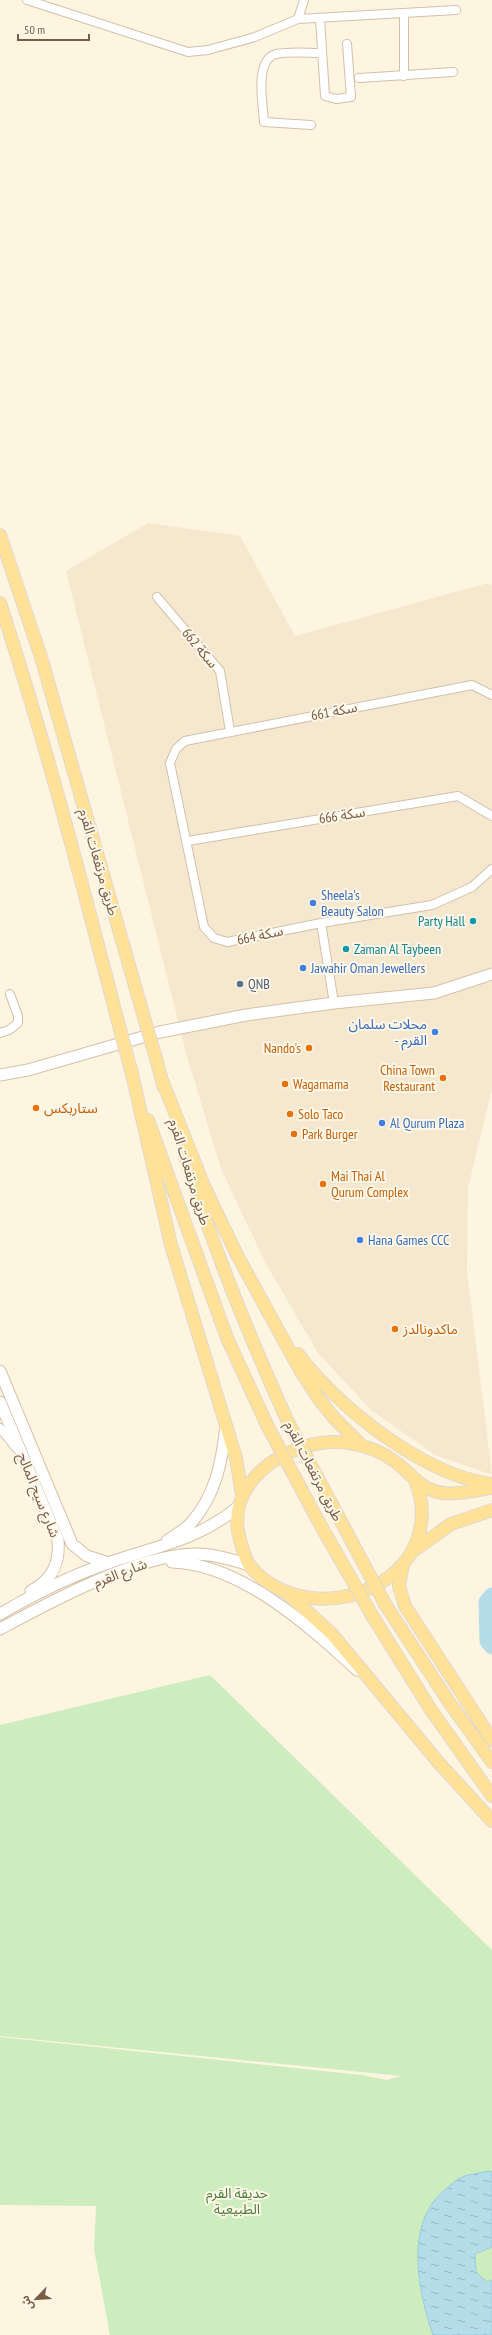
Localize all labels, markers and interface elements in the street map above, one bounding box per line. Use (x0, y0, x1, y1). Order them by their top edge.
scale bar (18, 16, 89, 42)
text: 50 m (24, 22, 45, 37)
street label: سكة 662 (178, 624, 222, 672)
street label: سكة 661 (309, 698, 359, 724)
street label: سكة 666 (317, 802, 367, 828)
street label: طريق مرتفعات القرم (73, 806, 123, 918)
place label: Sheela's Beauty Salon (321, 886, 384, 920)
marker: Sheela's Beauty Salon (308, 898, 318, 908)
place label: Party Hall (418, 912, 466, 930)
marker: Party Hall (468, 916, 478, 926)
street label: سكة 664 (235, 921, 285, 949)
place label: Zaman Al Taybeen (354, 940, 441, 958)
marker: Zaman Al Taybeen (341, 944, 351, 954)
place label: Jawahir Oman Jewellers (310, 959, 425, 977)
marker: Jawahir Oman Jewellers (298, 963, 308, 973)
place label: QNB (248, 975, 270, 993)
marker: QNB (235, 979, 245, 989)
place label: محلات سلمان - القرم (349, 1015, 427, 1051)
marker: محلات سلمان - القرم (430, 1027, 440, 1037)
place label: Nando's (264, 1039, 301, 1057)
marker: Nando's (304, 1043, 314, 1053)
place label: China Town Restaurant (380, 1061, 435, 1095)
marker: China Town Restaurant (438, 1073, 448, 1083)
place label: Wagamama (293, 1075, 349, 1093)
marker: Wagamama (280, 1079, 290, 1089)
place label: ستاربكس (44, 1099, 98, 1117)
marker: ستاربكس (31, 1103, 41, 1113)
place label: Solo Taco (298, 1105, 343, 1123)
marker: Solo Taco (285, 1109, 295, 1119)
place label: Al Qurum Plaza (390, 1114, 464, 1132)
street label: طريق مرتفعات القرم (163, 1117, 215, 1228)
marker: Al Qurum Plaza (377, 1118, 387, 1128)
place label: Park Burger (302, 1125, 358, 1143)
marker: Park Burger (289, 1129, 299, 1139)
place label: Mai Thai Al Qurum Complex (331, 1167, 409, 1201)
marker: Mai Thai Al Qurum Complex (318, 1179, 328, 1189)
place label: Hana Games CCC (368, 1231, 450, 1249)
marker: Hana Games CCC (355, 1235, 365, 1245)
place label: ماكدونالدز (402, 1320, 458, 1338)
marker: ماكدونالدز (390, 1324, 400, 1334)
street label: طريق مرتفعات القرم (279, 1418, 347, 1525)
street label: شارع سيح المالح (12, 1450, 64, 1541)
street label: شارع القرم (91, 1555, 150, 1593)
park label: حديقة القرم الطبيعية (206, 2184, 268, 2218)
north arrow (16, 2279, 56, 2319)
text: ش (17, 2293, 36, 2313)

